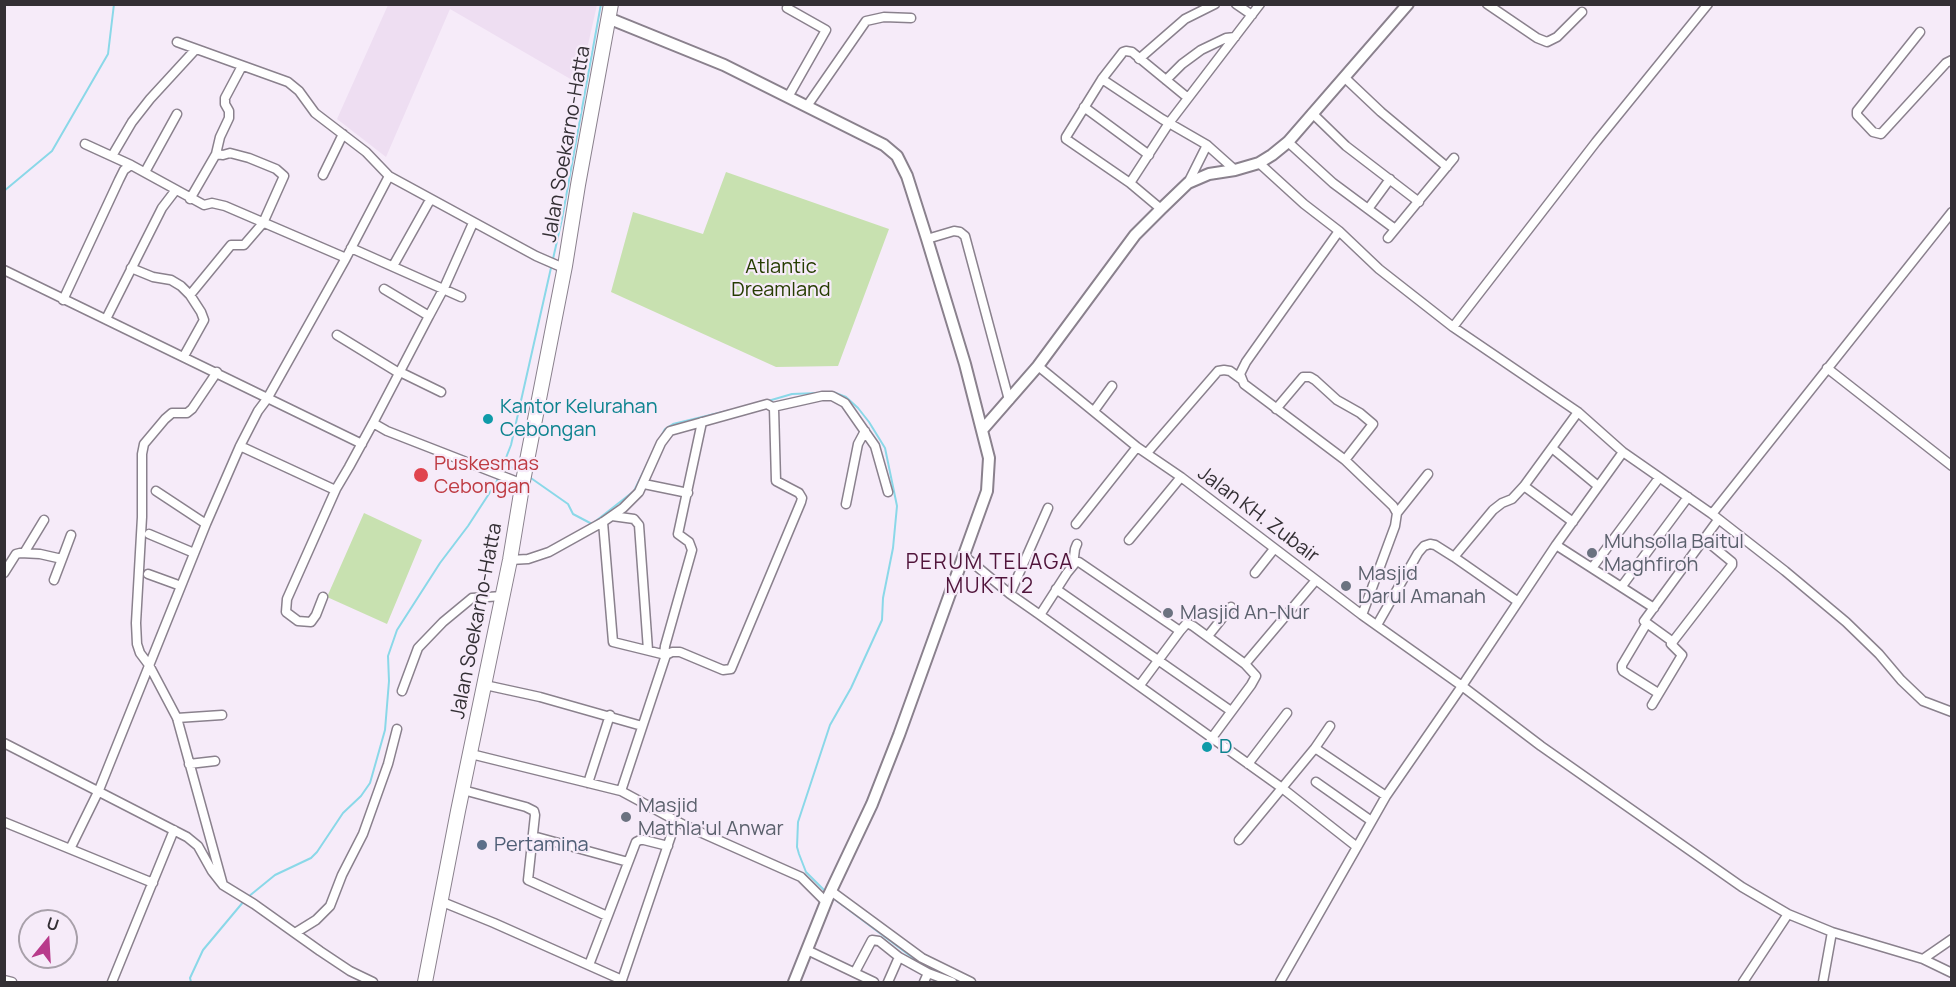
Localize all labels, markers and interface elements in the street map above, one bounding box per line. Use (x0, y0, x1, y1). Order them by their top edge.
street label: Jalan Soekarno-Hatta (538, 44, 596, 244)
park label: Atlantic Dreamland (731, 255, 831, 302)
place label: Kantor Kelurahan Cebongan (500, 395, 658, 442)
marker: Kantor Kelurahan Cebongan (481, 412, 495, 426)
place label: Puskesmas Cebongan (434, 452, 539, 499)
street label: Jalan KH. Zubair (1193, 462, 1323, 568)
marker: Puskesmas Cebongan (412, 466, 430, 484)
street label: Jalan Soekarno-Hatta (446, 521, 508, 721)
place label: Muhsolla Baitul Maghfiroh (1604, 530, 1744, 577)
marker: Muhsolla Baitul Maghfiroh (1585, 546, 1599, 560)
district label: PERUM TELAGA MUKTI 2 (906, 550, 1074, 600)
place label: Masjid Darul Amanah (1358, 562, 1486, 609)
marker: Masjid Darul Amanah (1339, 579, 1353, 593)
place label: Masjid An-Nur (1180, 601, 1310, 625)
marker: Masjid An-Nur (1161, 606, 1175, 620)
place label: D (1219, 735, 1232, 759)
marker: D (1200, 740, 1214, 754)
place label: Masjid Mathla'ul Anwar (638, 794, 784, 841)
marker: Masjid Mathla'ul Anwar (619, 810, 633, 824)
place label: Pertamina (494, 833, 589, 857)
marker: Pertamina (475, 838, 489, 852)
north arrow (18, 909, 78, 969)
text: U (44, 912, 62, 936)

